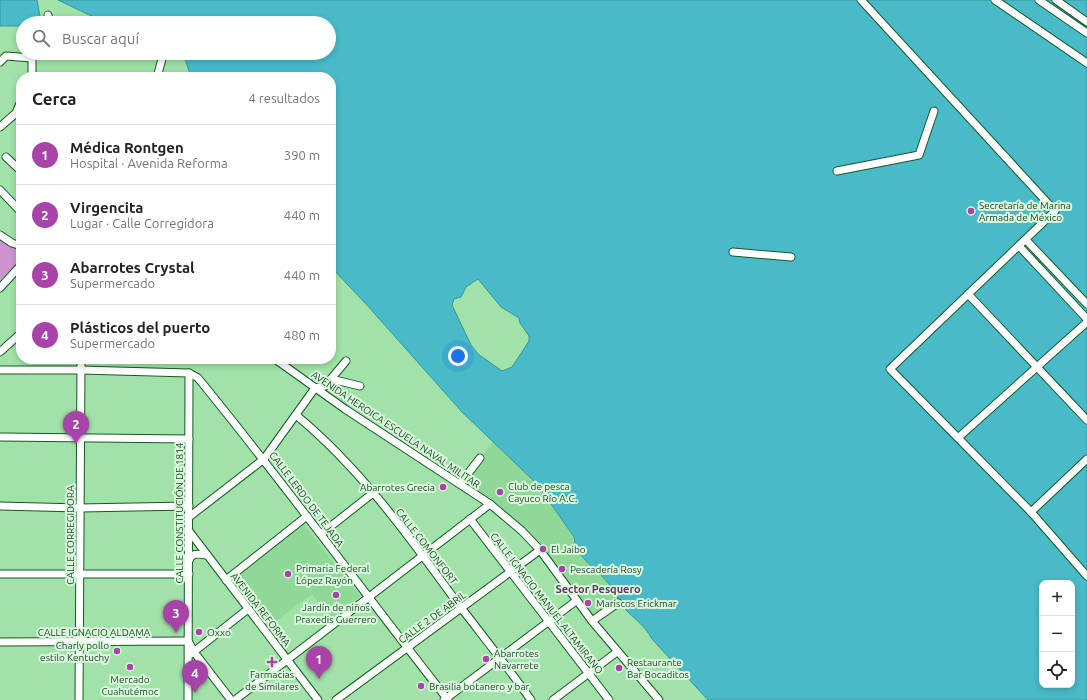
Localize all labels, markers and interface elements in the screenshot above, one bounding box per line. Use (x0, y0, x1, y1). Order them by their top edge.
search box (16, 16, 336, 60)
icon: search (30, 27, 52, 49)
text: Buscar aquí (62, 30, 139, 47)
text: Cerca (32, 89, 77, 108)
text: 4 resultados (249, 91, 320, 105)
text: Médica Rontgen (70, 139, 184, 156)
text: 1 (41, 148, 49, 162)
text: 390 m (284, 148, 320, 162)
text: Hospital · Avenida Reforma (70, 156, 228, 170)
text: Virgencita (70, 199, 143, 216)
place label: Secretaría de Marina Armada de México (979, 200, 1071, 223)
marker: Secretaría de Marina Armada de México (966, 206, 976, 216)
text: 2 (41, 208, 49, 222)
text: 440 m (284, 208, 320, 222)
text: Lugar · Calle Corregidora (70, 216, 214, 230)
text: Abarrotes Crystal (70, 259, 195, 276)
text: 3 (41, 268, 49, 282)
text: 440 m (284, 268, 320, 282)
text: Supermercado (70, 276, 155, 290)
text: Plásticos del puerto (70, 319, 210, 336)
text: 4 (41, 328, 49, 342)
text: 480 m (284, 328, 320, 342)
text: Supermercado (70, 336, 155, 350)
your location (448, 346, 468, 366)
street label: AVENIDA HEROICA ESCUELA NAVAL MILITAR (309, 369, 482, 490)
pin: 2 (63, 411, 89, 444)
street label: CALLE CONSTITUCIÓN DE 1814 (173, 442, 185, 584)
street label: CALLE LERDO DE TEJADA (267, 450, 346, 549)
place label: Club de pesca Cayuco Río A.C. (508, 481, 577, 504)
place label: Abarrotes Grecia (360, 482, 435, 493)
marker: Abarrotes Grecia (438, 482, 448, 492)
street label: CALLE CORREGIDORA (65, 485, 76, 585)
marker: Club de pesca Cayuco Río A.C. (495, 487, 505, 497)
street label: CALLE COMONFORT (394, 506, 460, 587)
street label: CALLE IGNACIO MANUEL ALTAMIRANO (488, 531, 605, 676)
marker: El Jaibo (538, 544, 548, 554)
place label: El Jaibo (551, 544, 586, 555)
place label: Primaria Federal López Rayón (296, 563, 370, 586)
marker: Pescadería Rosy (557, 564, 567, 574)
place label: Pescadería Rosy (570, 564, 642, 575)
marker: Primaria Federal López Rayón (283, 569, 293, 579)
street label: AVENIDA REFORMA (229, 571, 293, 648)
map controls (1039, 580, 1075, 688)
button: + (1039, 580, 1075, 616)
district label: Sector Pesquero (555, 583, 641, 595)
street label: CALLE 2 DE ABRIL (396, 589, 468, 646)
marker: Jardín de niños Praxedis Guerrero (331, 590, 341, 600)
marker: Mariscos Erickmar (583, 598, 593, 608)
place label: Mariscos Erickmar (596, 598, 677, 609)
pin: 3 (163, 600, 189, 633)
place label: Jardín de niños Praxedis Guerrero (296, 602, 377, 625)
button: − (1039, 616, 1075, 652)
street label: CALLE IGNACIO ALDAMA (38, 627, 151, 638)
marker: Oxxo (194, 627, 204, 637)
place label: Oxxo (207, 627, 231, 638)
place label: Charly pollo estilo Kentuchy (40, 640, 109, 663)
marker: Charly pollo estilo Kentuchy (112, 646, 122, 656)
pin: 1 (306, 646, 332, 679)
place label: Abarrotes Navarrete (494, 648, 539, 671)
button: locate (1039, 652, 1075, 688)
marker: Abarrotes Navarrete (481, 654, 491, 664)
marker: Farmacias de Similares (267, 657, 277, 667)
place label: Restaurante Bar Bocaditos (627, 657, 689, 680)
pin: 4 (182, 660, 208, 693)
marker: Mercado Cuahutémoc (125, 662, 135, 672)
marker: Restaurante Bar Bocaditos (614, 663, 624, 673)
place label: Farmacias de Similares (245, 669, 299, 692)
place label: Mercado Cuahutémoc (102, 674, 159, 697)
marker: Brasilia botanero y bar (416, 681, 426, 691)
place label: Brasilia botanero y bar (429, 681, 530, 692)

